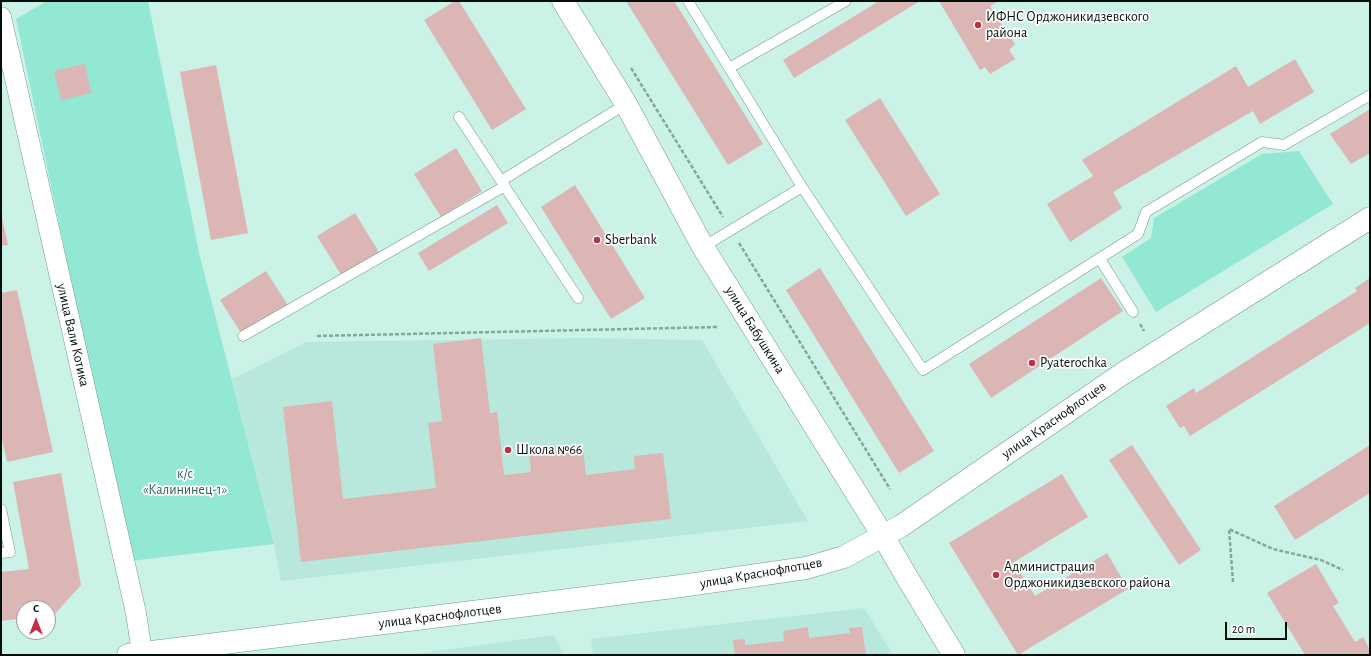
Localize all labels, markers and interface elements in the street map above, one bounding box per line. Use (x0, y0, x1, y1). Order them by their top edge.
place label: ИФНС Орджоникидзевского района (986, 9, 1149, 42)
marker: ИФНС Орджоникидзевского района (973, 20, 983, 30)
place label: Sberbank (605, 232, 657, 248)
marker: Sberbank (592, 235, 602, 245)
street label: улица Вали Котика (53, 282, 93, 388)
street label: улица Бабушкина (721, 283, 789, 377)
place label: Pyaterochka (1040, 355, 1107, 371)
marker: Pyaterochka (1027, 358, 1037, 368)
street label: улица Краснофлотцев (998, 378, 1110, 462)
place label: Школа №66 (516, 442, 582, 458)
marker: Школа №66 (503, 445, 513, 455)
park label: к/с «Калининец-1» (143, 466, 227, 498)
street label: улица Краснофлотцев (699, 554, 823, 592)
place label: Администрация Орджоникидзевского района (1004, 559, 1170, 592)
marker: Администрация Орджоникидзевского района (991, 570, 1001, 580)
north arrow (16, 600, 56, 640)
street label: улица Краснофлотцев (377, 600, 503, 632)
text: С (33, 603, 39, 614)
scale bar (1227, 614, 1289, 640)
text: 20 m (1232, 623, 1255, 635)

